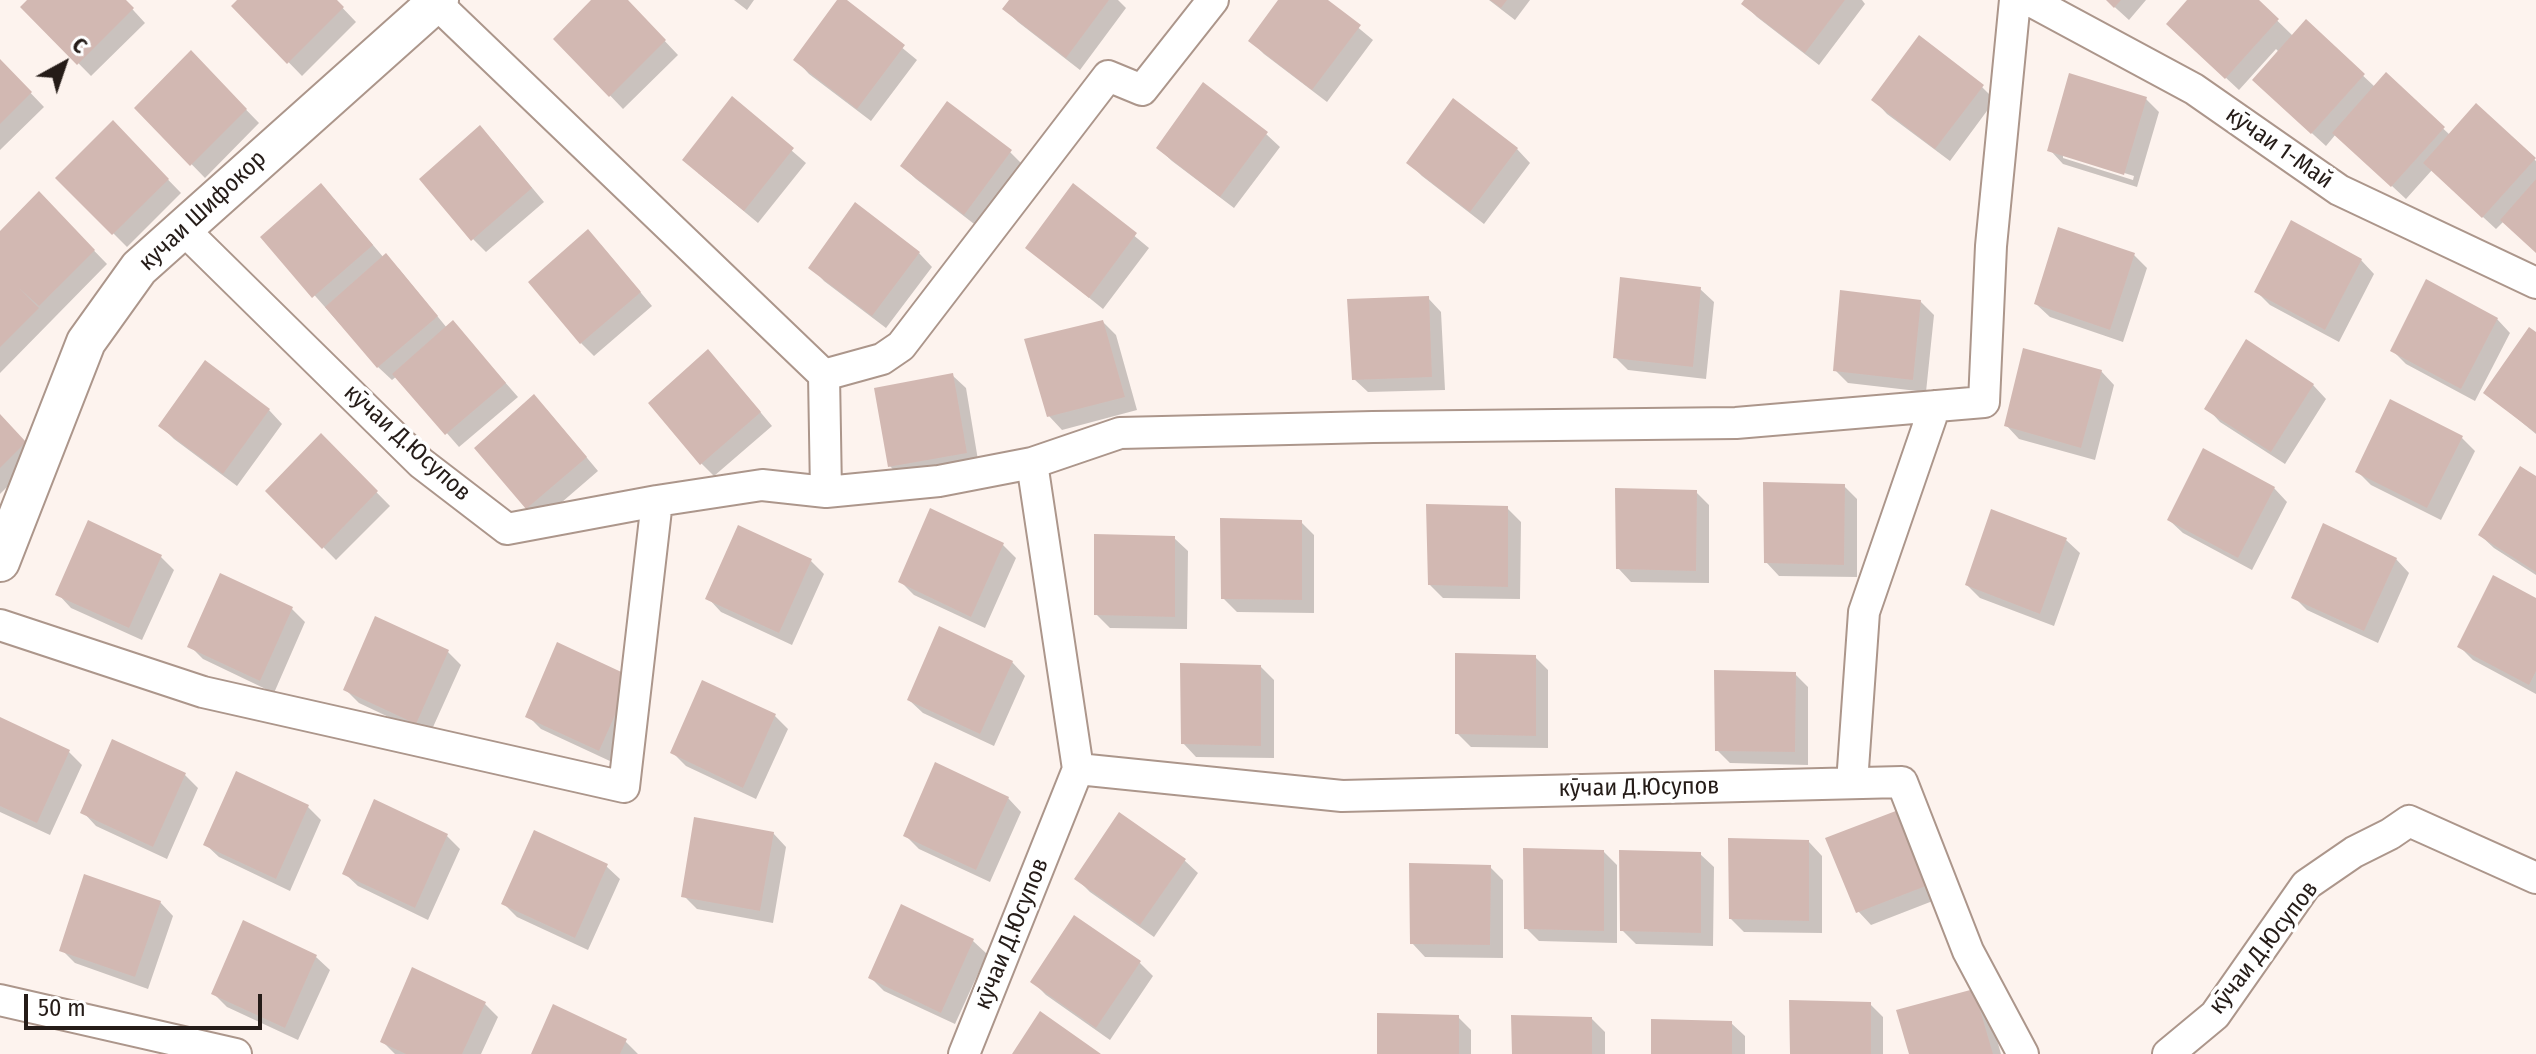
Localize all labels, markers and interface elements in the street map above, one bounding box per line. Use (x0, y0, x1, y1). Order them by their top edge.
north arrow (24, 24, 104, 104)
text: С (67, 31, 93, 59)
street label: кӯчаи 1-Май (2220, 101, 2338, 195)
street label: кучаи Шифокор (133, 145, 273, 277)
street label: кӯчаи Д.Юсупов (338, 379, 476, 507)
street label: кӯчаи Д.Юсупов (1558, 772, 1720, 804)
street label: кӯчаи Д.Юсупов (969, 854, 1055, 1014)
street label: кӯчаи Д.Юсупов (2203, 876, 2325, 1020)
scale bar (28, 978, 266, 1028)
text: 50 m (38, 994, 86, 1022)

